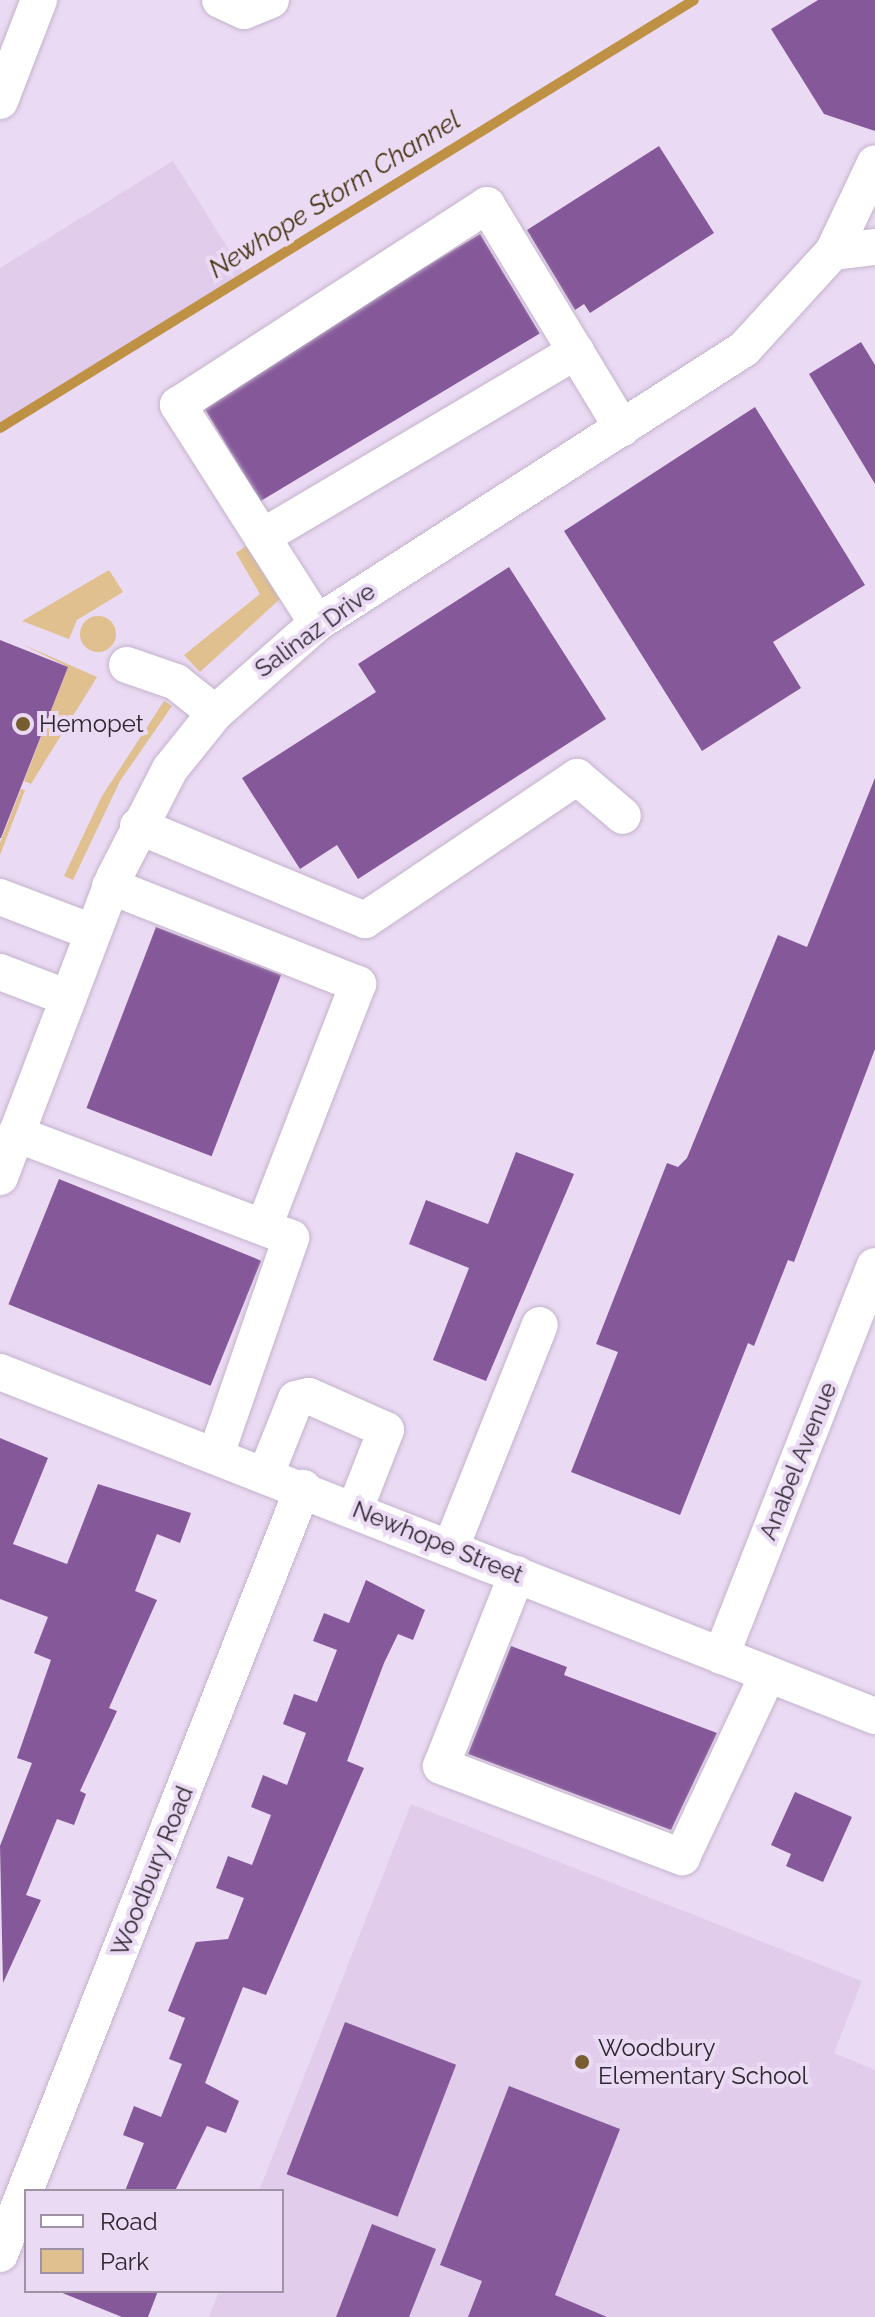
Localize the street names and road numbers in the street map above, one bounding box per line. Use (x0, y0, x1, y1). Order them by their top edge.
street label: Salinaz Drive (249, 577, 381, 683)
street label: Anabel Avenue (753, 1377, 843, 1545)
street label: Newhope Street (349, 1495, 527, 1589)
street label: Woodbury Road (105, 1782, 199, 1960)

